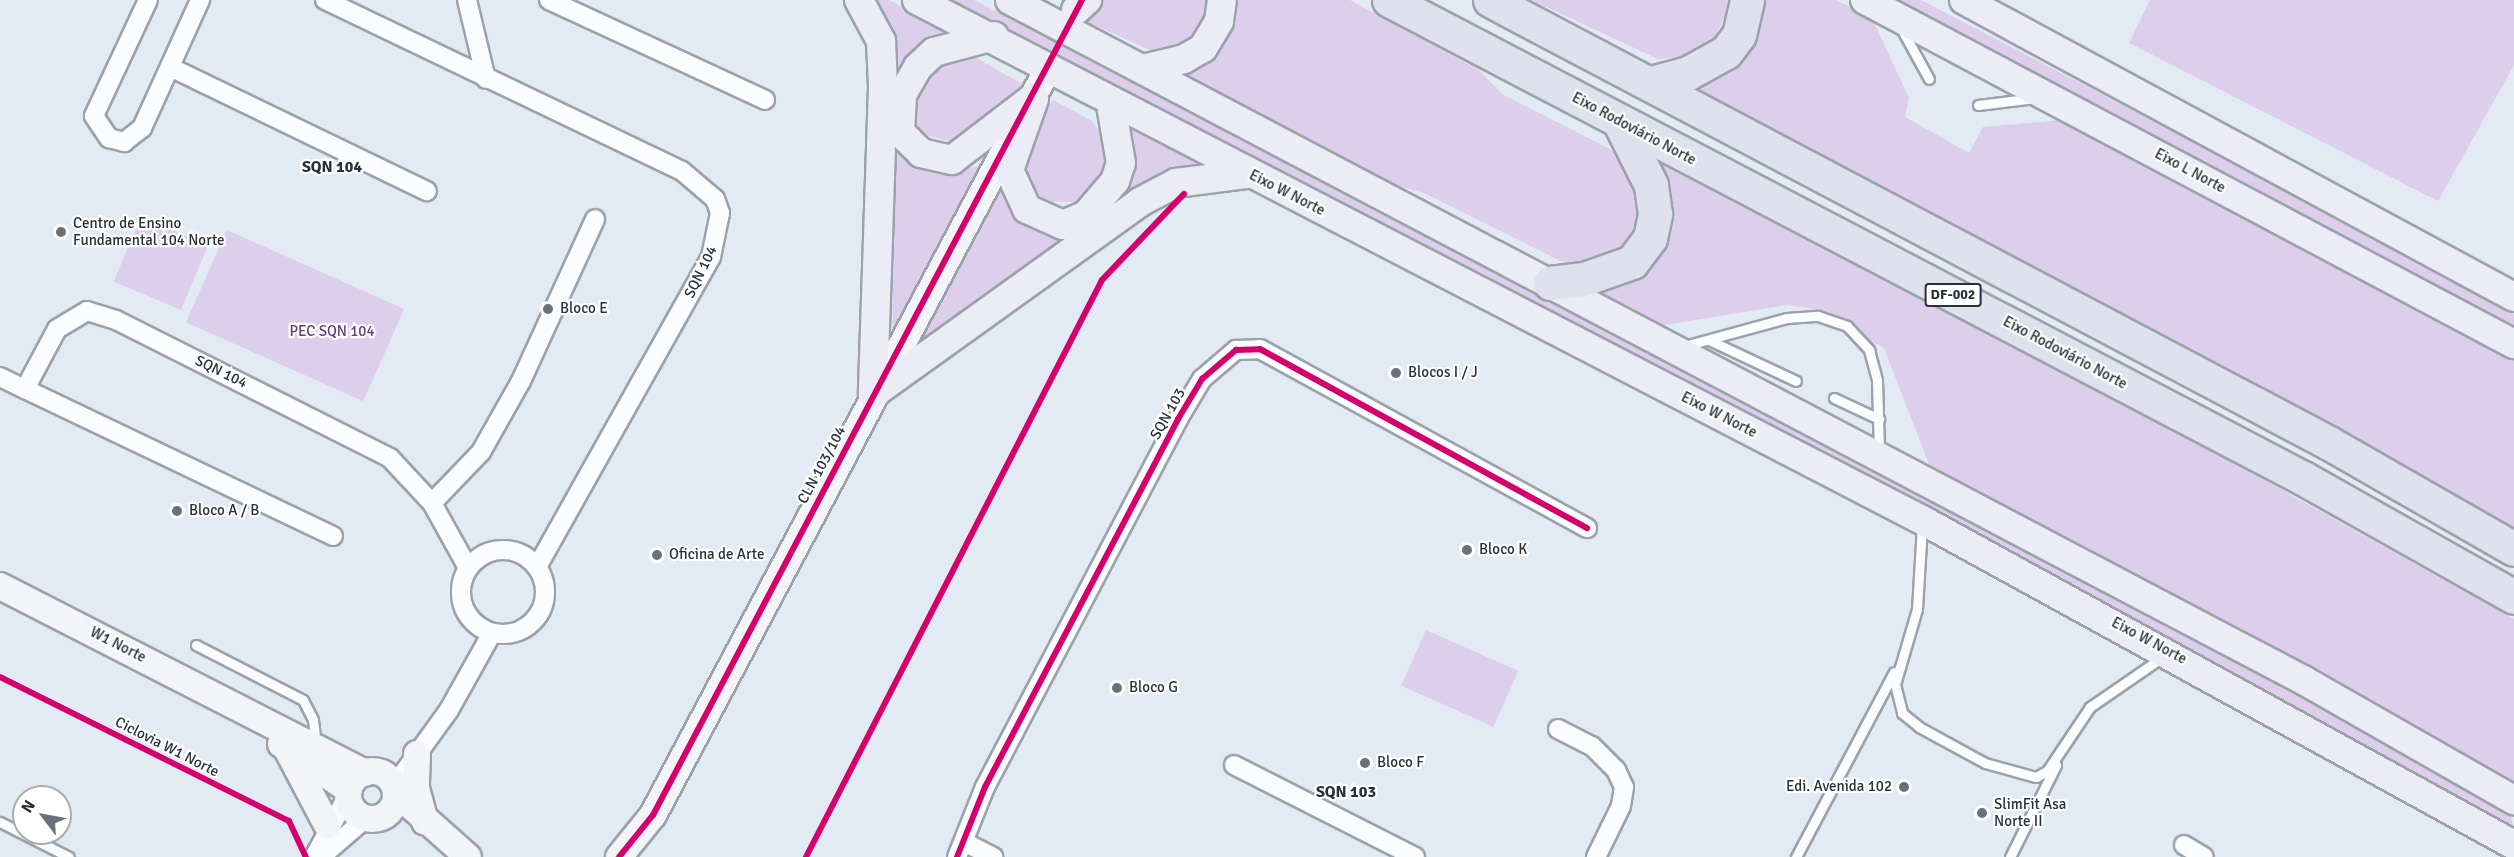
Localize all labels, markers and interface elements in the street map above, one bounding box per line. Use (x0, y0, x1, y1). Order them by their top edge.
street label: Eixo Rodoviário Norte (1569, 89, 1699, 169)
street label: Eixo L Norte (2152, 145, 2228, 197)
district label: SQN 104 (302, 157, 362, 177)
street label: Eixo W Norte (1246, 166, 1328, 220)
place label: Centro de Ensino Fundamental 104 Norte (73, 214, 225, 249)
marker: Centro de Ensino Fundamental 104 Norte (54, 225, 68, 239)
street label: SQN 104 (681, 243, 721, 301)
road number: DF-002 (1924, 284, 1982, 306)
place label: Bloco E (560, 300, 608, 318)
marker: Bloco E (541, 302, 555, 316)
street label: Eixo Rodoviário Norte (2000, 313, 2130, 393)
park label: PEC SQN 104 (289, 323, 375, 341)
street label: SQN 104 (192, 352, 250, 392)
place label: Blocos I / J (1408, 364, 1478, 382)
marker: Blocos I / J (1389, 366, 1403, 380)
street label: SQN 103 (1147, 385, 1189, 443)
street label: Eixo W Norte (1678, 388, 1760, 442)
street label: CLN 103/104 (794, 423, 850, 507)
place label: Bloco A / B (189, 502, 259, 520)
marker: Bloco A / B (170, 504, 184, 518)
place label: Bloco K (1479, 541, 1527, 559)
marker: Bloco K (1460, 543, 1474, 557)
place label: Oficina de Arte (669, 546, 764, 564)
marker: Oficina de Arte (650, 548, 664, 562)
street label: Eixo W Norte (2108, 614, 2190, 668)
street label: W1 Norte (87, 623, 149, 667)
place label: Bloco G (1129, 679, 1178, 697)
marker: Bloco G (1110, 681, 1124, 695)
street label: Ciclovia W1 Norte (112, 713, 222, 781)
place label: Bloco F (1377, 754, 1424, 772)
marker: Bloco F (1358, 756, 1372, 770)
place label: Edi. Avenida 102 (1786, 778, 1892, 796)
marker: Edi. Avenida 102 (1897, 780, 1911, 794)
district label: SQN 103 (1316, 782, 1376, 802)
north arrow (12, 785, 72, 845)
place label: SlimFit Asa Norte II (1994, 795, 2066, 830)
text: N (17, 797, 40, 817)
marker: SlimFit Asa Norte II (1975, 806, 1989, 820)

